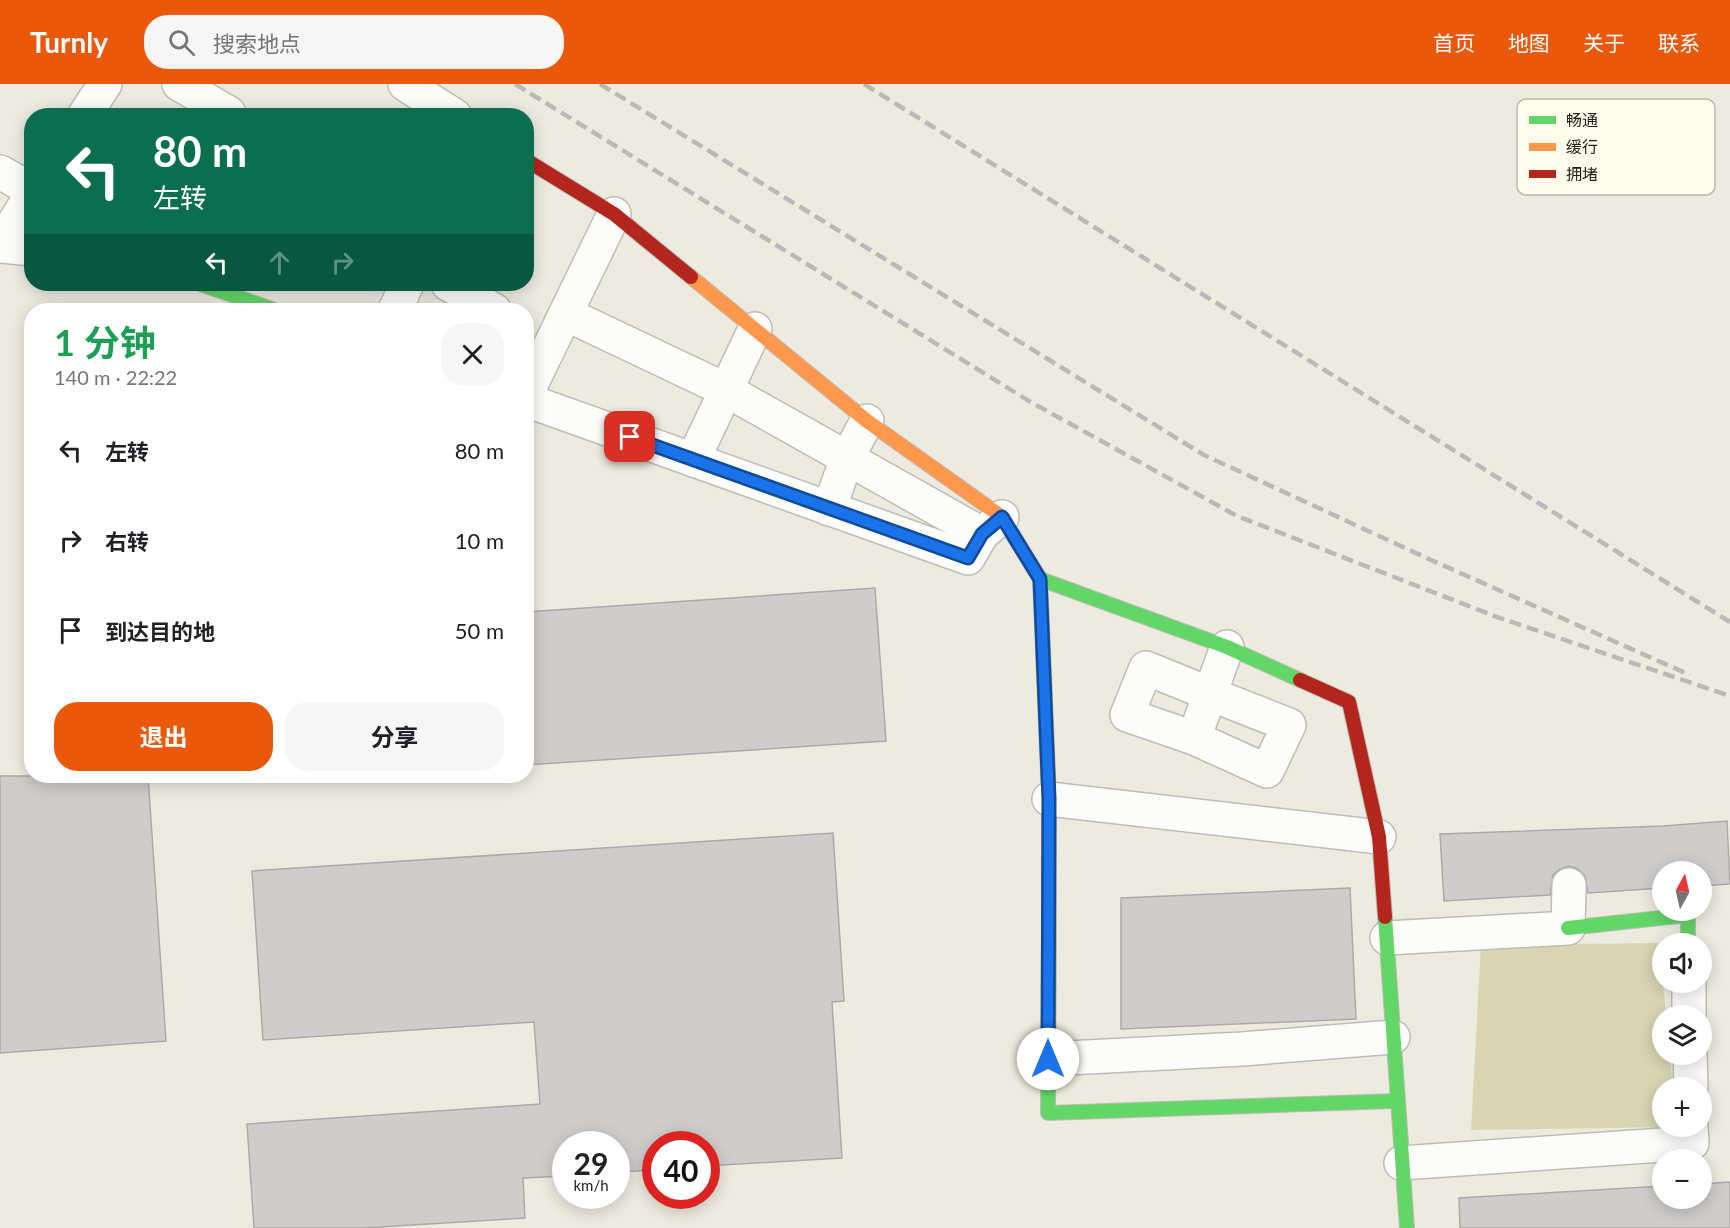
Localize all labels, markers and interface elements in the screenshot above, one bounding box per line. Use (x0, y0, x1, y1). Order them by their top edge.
search box (144, 15, 564, 69)
text: Turnly (30, 25, 108, 59)
icon: search (165, 26, 198, 59)
text: 搜索地点 (213, 30, 301, 57)
text: 首页 (1433, 30, 1475, 55)
text: 地图 (1508, 30, 1550, 55)
text: 关于 (1583, 30, 1625, 55)
text: 联系 (1658, 30, 1700, 55)
legend (1517, 99, 1715, 195)
text: 畅通 (1566, 110, 1598, 129)
text: 80 m (153, 126, 247, 176)
icon: left (54, 132, 132, 210)
text: 缓行 (1566, 137, 1598, 156)
text: 拥堵 (1566, 164, 1598, 183)
text: 左转 (153, 181, 207, 214)
icon: left (200, 246, 233, 279)
icon: ahead (263, 246, 296, 279)
icon: right (326, 246, 359, 279)
text: 1 分钟 (54, 320, 156, 364)
button: close (441, 323, 504, 386)
text: 140 m · 22:22 (54, 365, 177, 389)
pin (604, 411, 655, 462)
icon: arrive (613, 420, 646, 453)
icon: left (54, 434, 87, 467)
text: 80 m (455, 437, 504, 464)
text: 左转 (105, 438, 149, 465)
icon: right (54, 524, 87, 557)
text: 10 m (455, 527, 504, 554)
text: 右转 (105, 528, 149, 555)
icon: arrive (54, 614, 87, 647)
text: 50 m (455, 617, 504, 644)
text: 到达目的地 (105, 618, 215, 645)
button: 退出 (54, 702, 273, 771)
button: 分享 (285, 702, 504, 771)
north arrow (1652, 861, 1712, 921)
map controls (1652, 861, 1712, 1209)
button: sound (1652, 933, 1712, 993)
button: layers (1652, 1005, 1712, 1065)
position arrow (1016, 1027, 1080, 1091)
button: + (1652, 1077, 1712, 1137)
speed limit sign: 40 (642, 1131, 720, 1209)
text: 29 (574, 1145, 608, 1181)
button: − (1652, 1149, 1712, 1209)
text: km/h (573, 1176, 609, 1194)

